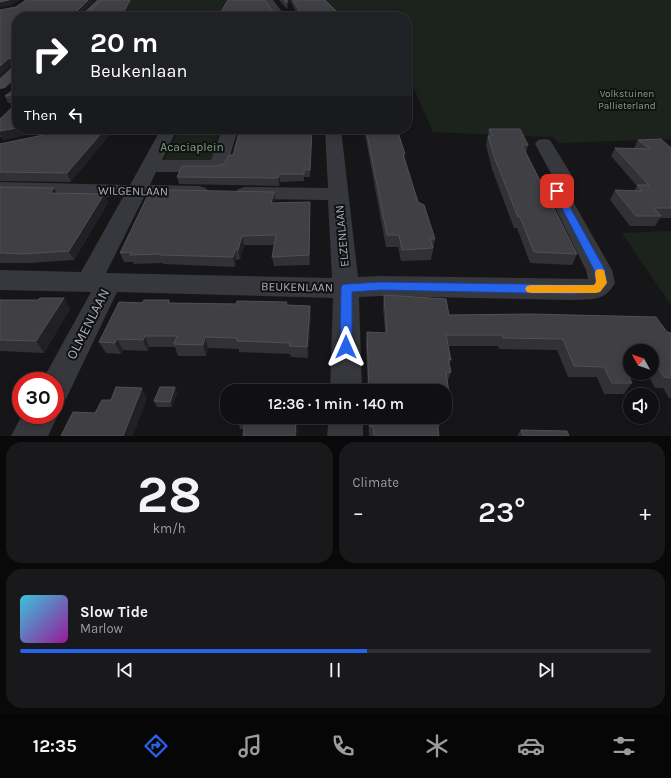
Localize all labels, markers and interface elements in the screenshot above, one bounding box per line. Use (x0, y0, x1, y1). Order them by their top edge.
text: 20 m (90, 26, 158, 59)
icon: right (24, 28, 76, 80)
text: Beukenlaan (90, 60, 187, 82)
park label: Volkstuinen Pallieterland (598, 88, 656, 112)
icon: left (65, 104, 87, 126)
text: Then (24, 106, 57, 124)
park label: Acaciaplein (160, 140, 224, 154)
pin (540, 174, 574, 208)
icon: arrive (546, 180, 568, 202)
street label: WILGENLAAN (98, 183, 168, 199)
street label: ELZENLAAN (332, 205, 352, 267)
street label: BEUKENLAAN (261, 279, 333, 295)
street label: OLMENLAAN (63, 286, 113, 362)
position arrow (325, 326, 367, 368)
north arrow (623, 344, 659, 380)
map controls (623, 344, 659, 424)
speed limit sign: 30 (12, 372, 64, 424)
button: sound (623, 388, 659, 424)
text: 12:36 · 1 min · 140 m (268, 395, 404, 413)
text: 28 (137, 464, 202, 525)
text: Climate (353, 475, 399, 490)
text: 23° (478, 494, 526, 530)
text: − (353, 500, 364, 526)
text: + (639, 500, 651, 526)
text: km/h (153, 521, 186, 536)
text: Slow Tide (80, 603, 148, 621)
text: Marlow (80, 621, 123, 636)
icon: previous (114, 659, 136, 681)
icon: pause (324, 659, 346, 681)
icon: next (535, 659, 557, 681)
icon: directions (142, 732, 170, 760)
icon: music (236, 732, 264, 760)
icon: phone (329, 732, 357, 760)
icon: climate (423, 732, 451, 760)
icon: car (517, 732, 545, 760)
icon: filters (610, 732, 638, 760)
text: 12:35 (33, 735, 77, 757)

